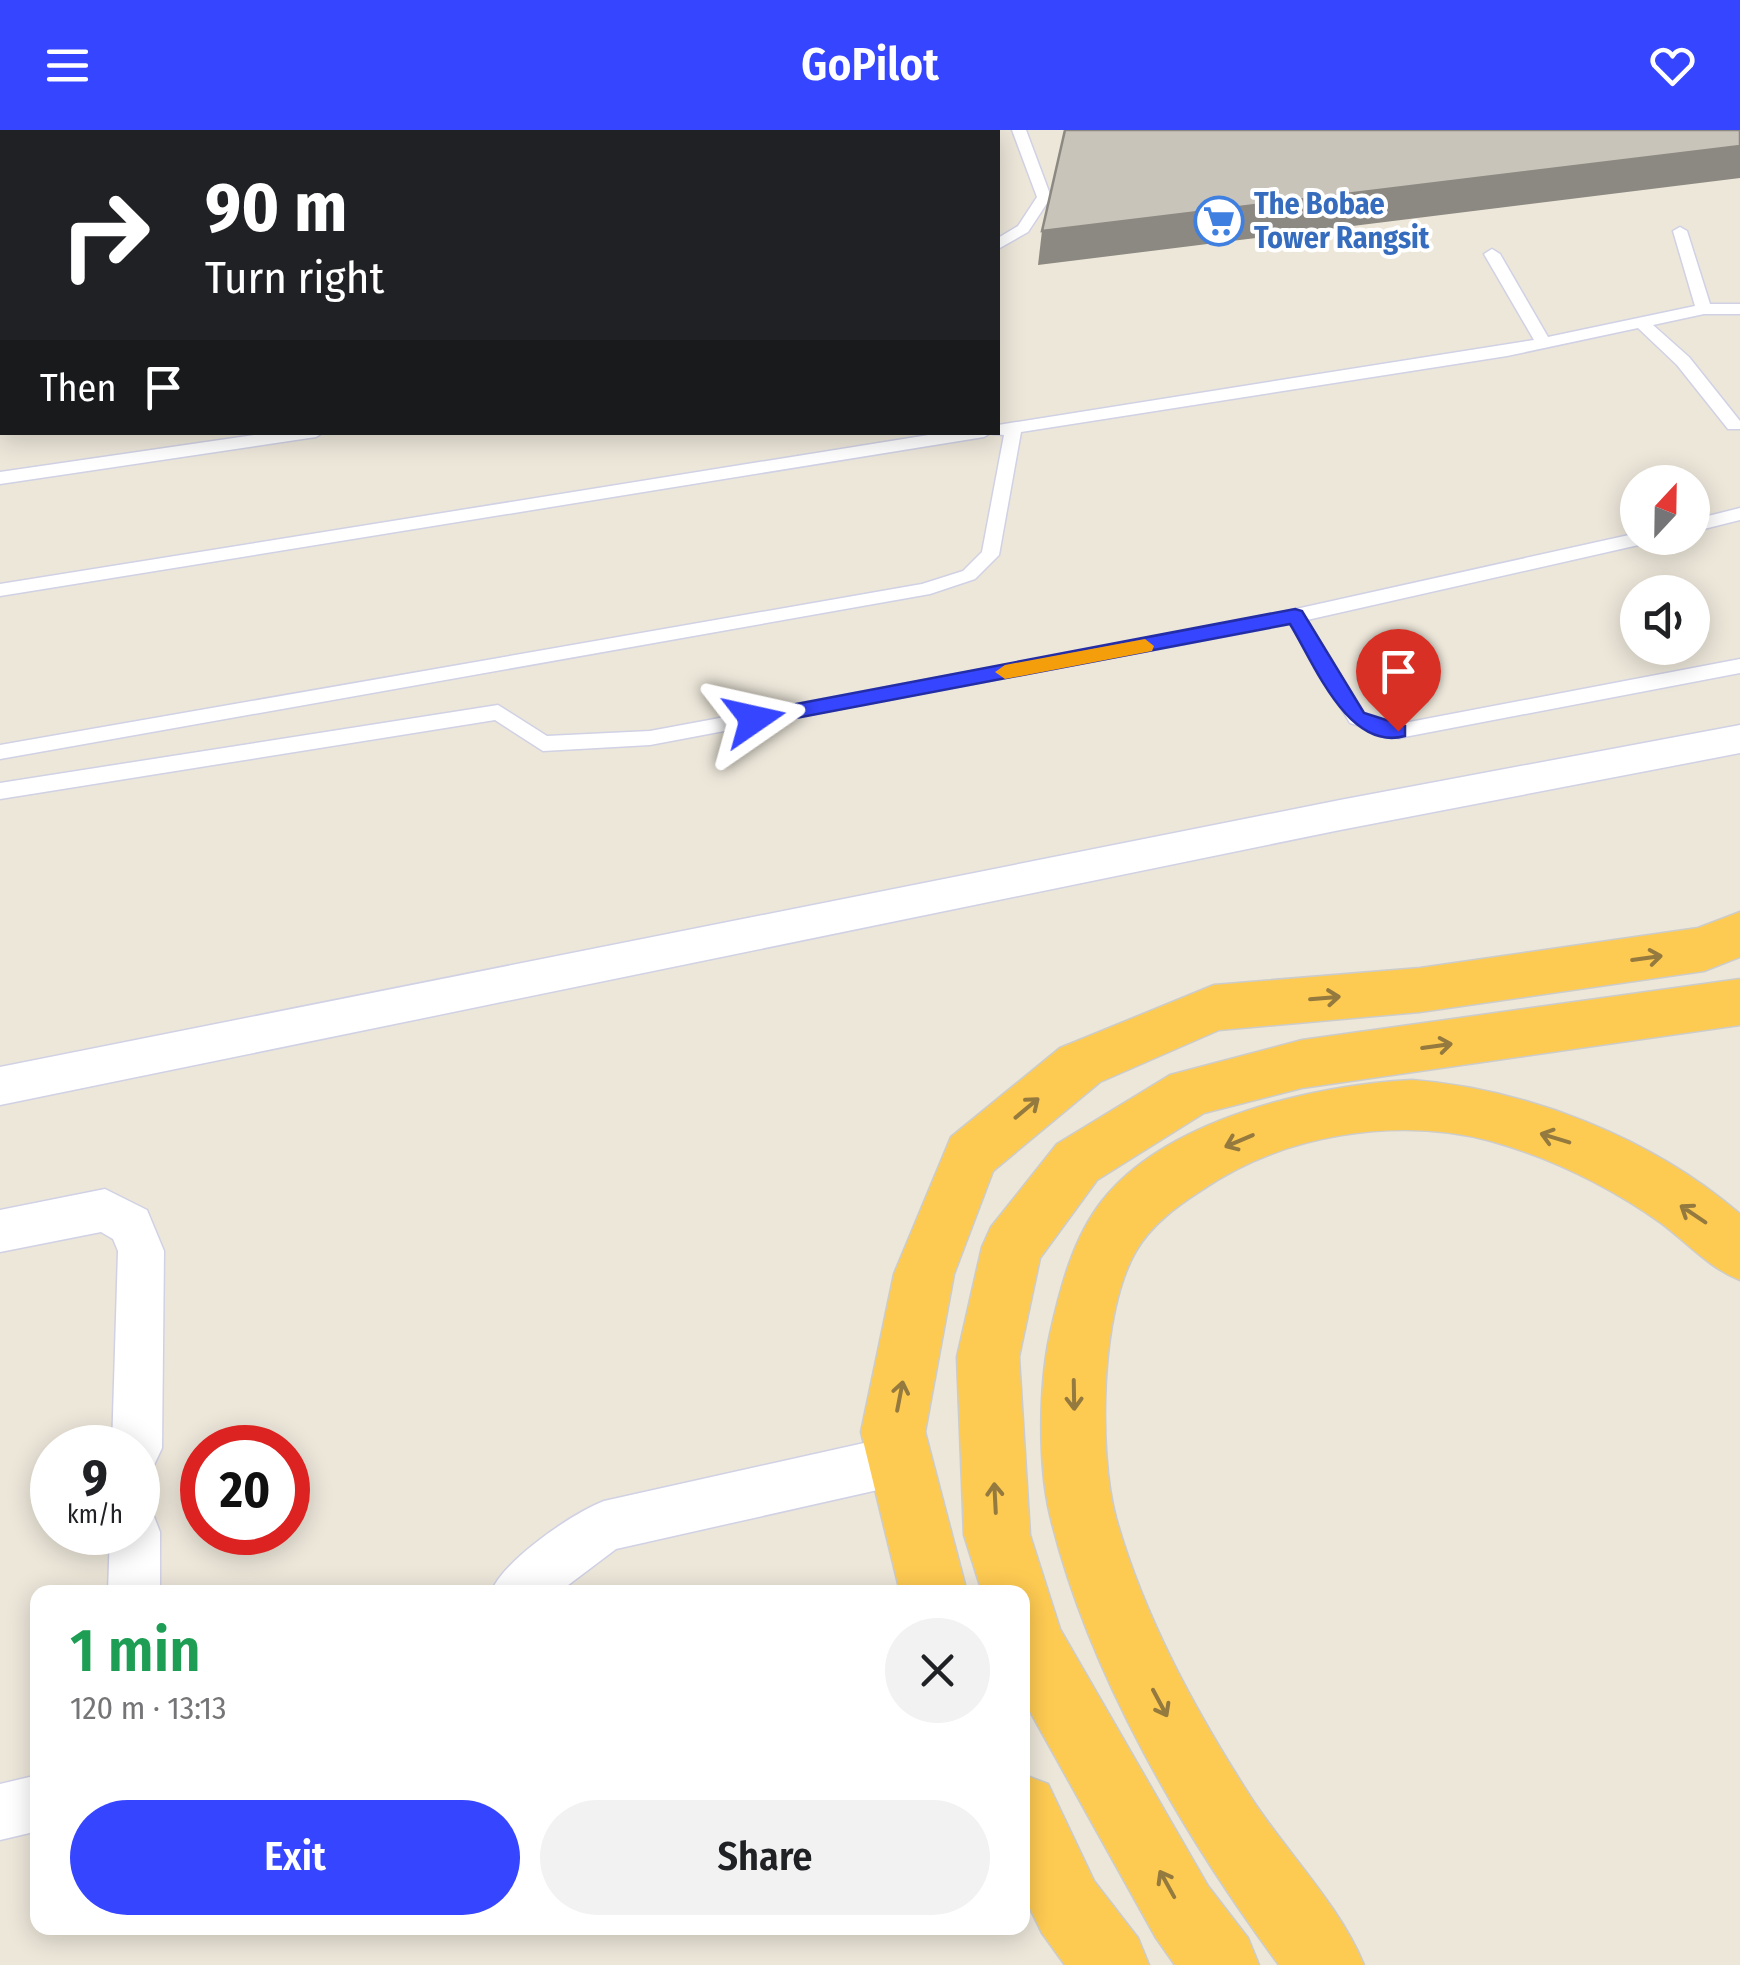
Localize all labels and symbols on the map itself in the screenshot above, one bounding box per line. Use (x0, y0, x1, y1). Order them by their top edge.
place label: The Bobae Tower Rangsit (1254, 186, 1430, 256)
supermarket icon: The Bobae Tower Rangsit (1193, 195, 1245, 247)
north arrow (1620, 465, 1710, 555)
pin (1356, 629, 1441, 732)
position arrow (702, 667, 806, 771)
one-way arrow (1630, 948, 1663, 966)
one-way arrow (1308, 989, 1340, 1008)
one-way arrow (1420, 1036, 1452, 1054)
one-way arrow (1014, 1098, 1040, 1120)
one-way arrow (1539, 1128, 1571, 1146)
one-way arrow (1224, 1133, 1255, 1151)
one-way arrow (1679, 1204, 1707, 1225)
one-way arrow (1065, 1378, 1084, 1410)
one-way arrow (891, 1380, 910, 1412)
speed limit sign: 20 (180, 1425, 310, 1555)
one-way arrow (985, 1482, 1004, 1514)
one-way arrow (1150, 1688, 1170, 1718)
one-way arrow (1156, 1870, 1176, 1900)

